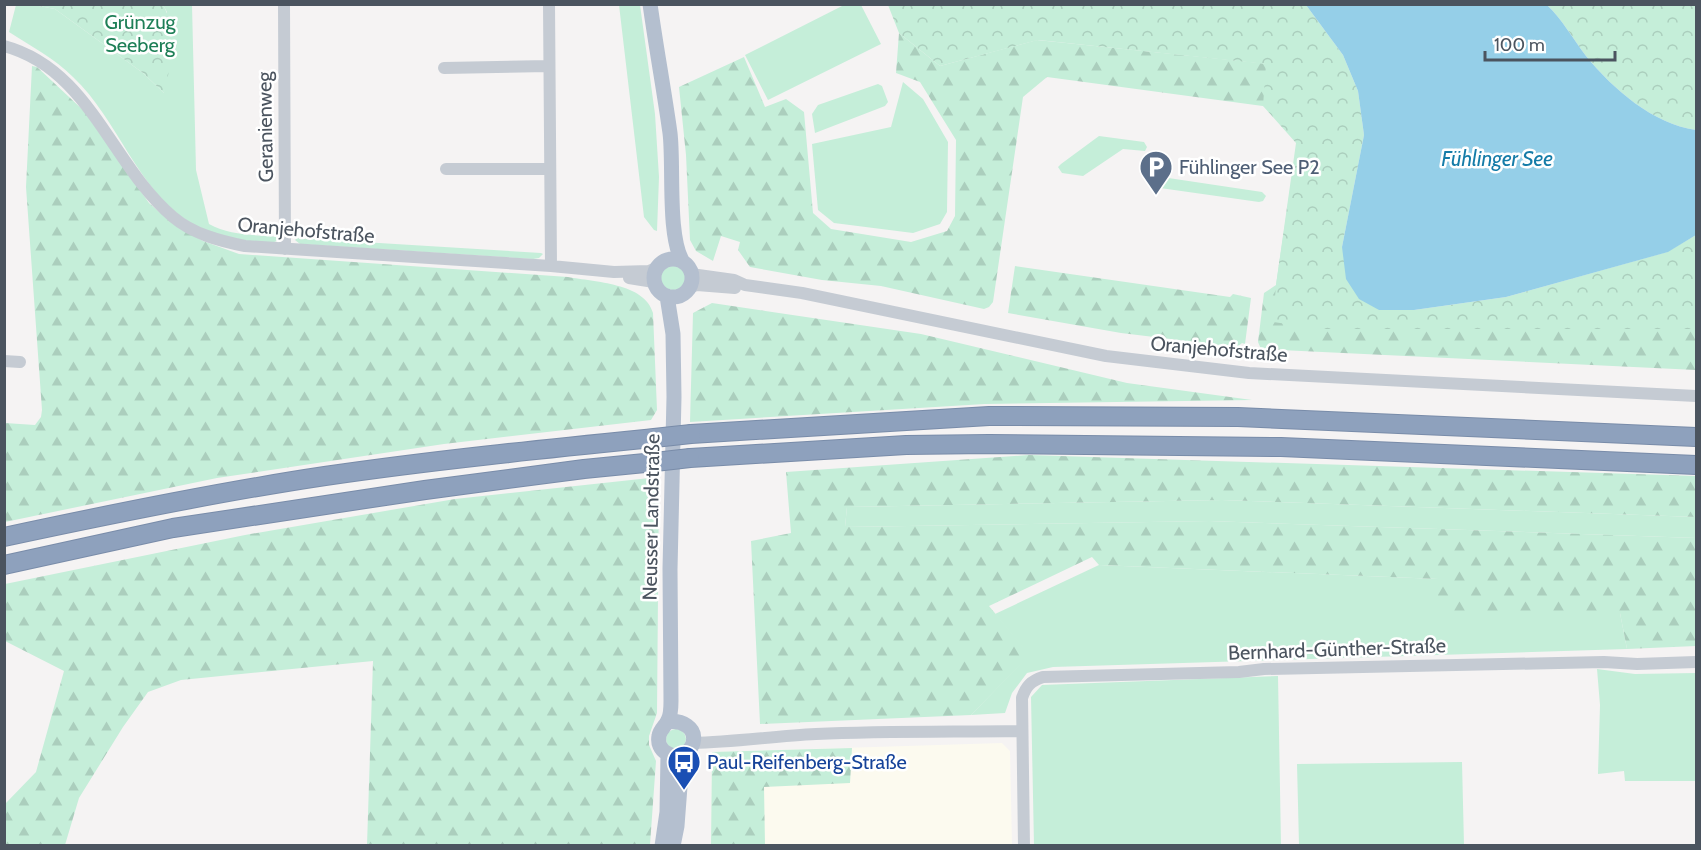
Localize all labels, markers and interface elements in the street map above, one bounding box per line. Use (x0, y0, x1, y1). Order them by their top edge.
park label: Grünzug Seeberg (104, 10, 177, 57)
scale bar (1485, 24, 1616, 62)
text: 100 m (1494, 34, 1545, 56)
street label: Geranienweg (252, 70, 278, 183)
water label: Fühlinger See (1441, 146, 1553, 171)
parking icon: Fühlinger See P2 (1138, 149, 1174, 196)
place label: Fühlinger See P2 (1179, 155, 1320, 179)
street label: Oranjehofstraße (236, 212, 376, 248)
street label: Oranjehofstraße (1149, 331, 1289, 367)
street label: Neusser Landstraße (638, 434, 664, 600)
street label: Bernhard-Günther-Straße (1228, 633, 1446, 665)
bus stop icon: Paul-Reifenberg-Straße (666, 744, 702, 791)
place label: Paul-Reifenberg-Straße (707, 750, 907, 774)

